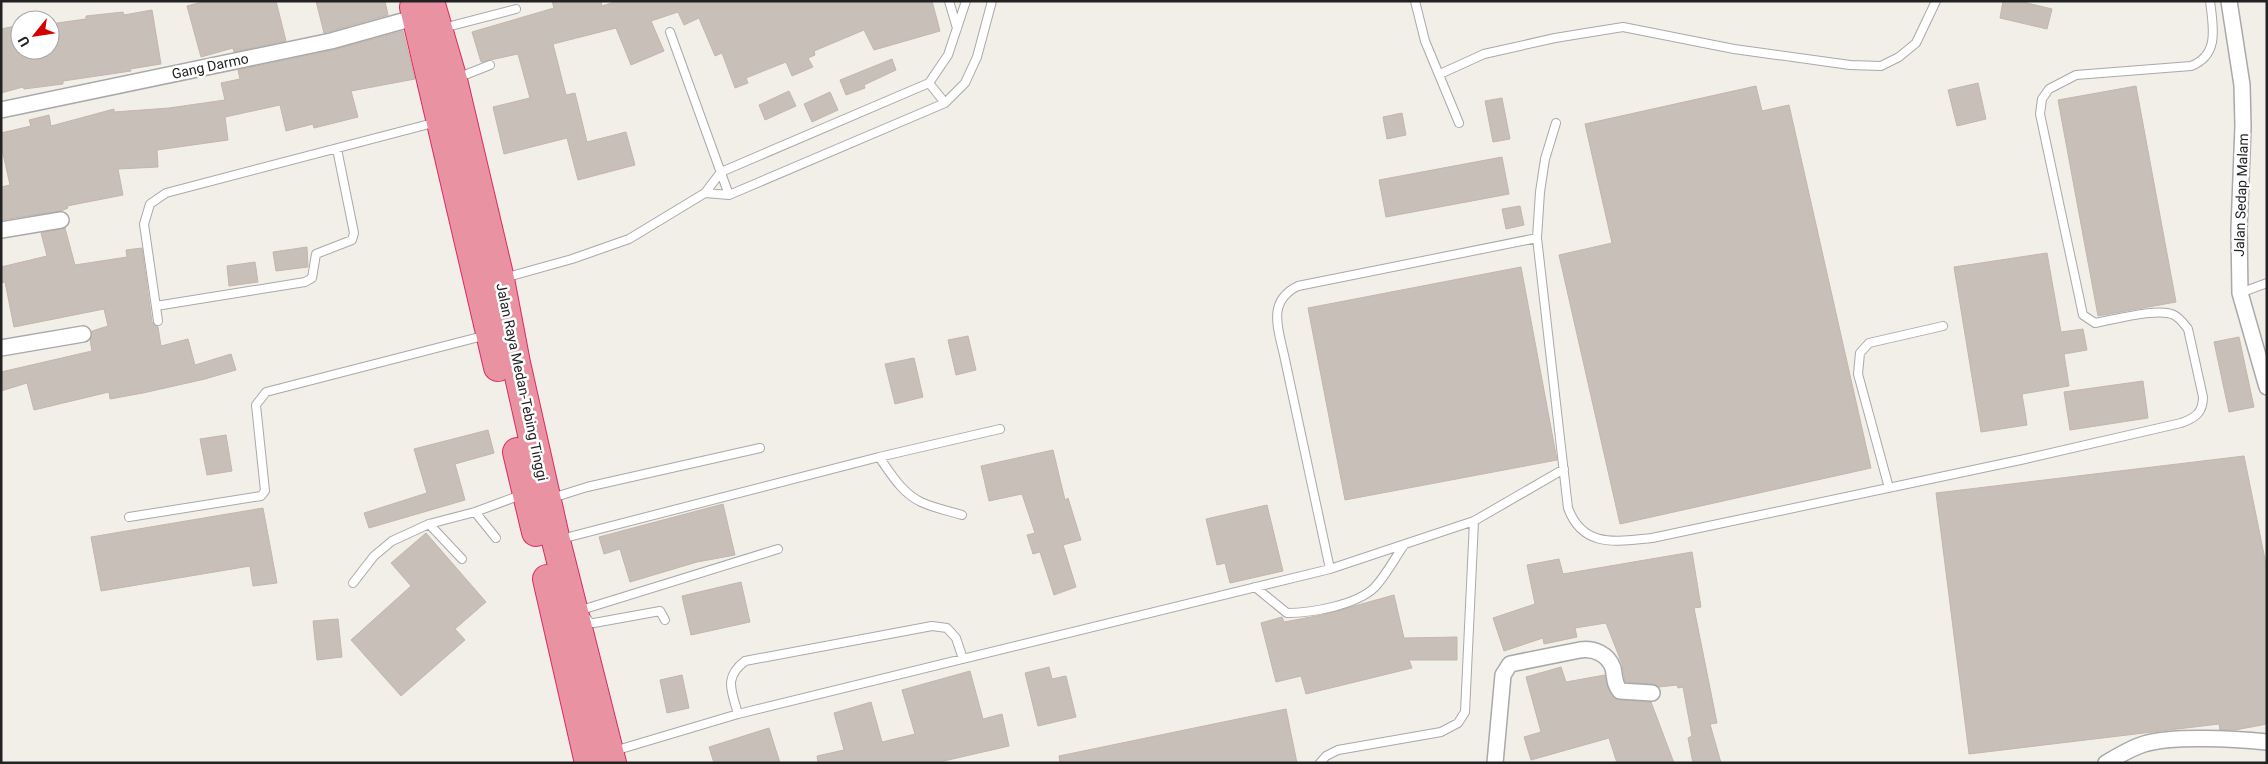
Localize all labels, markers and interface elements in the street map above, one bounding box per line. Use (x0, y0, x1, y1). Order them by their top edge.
north arrow (10, 10, 60, 60)
text: U (15, 34, 33, 49)
street label: Gang Darmo (170, 50, 250, 82)
street label: Jalan Sedap Malam (2231, 133, 2251, 257)
street label: Jalan Raya Medan-Tebing Tinggi (493, 282, 551, 482)

